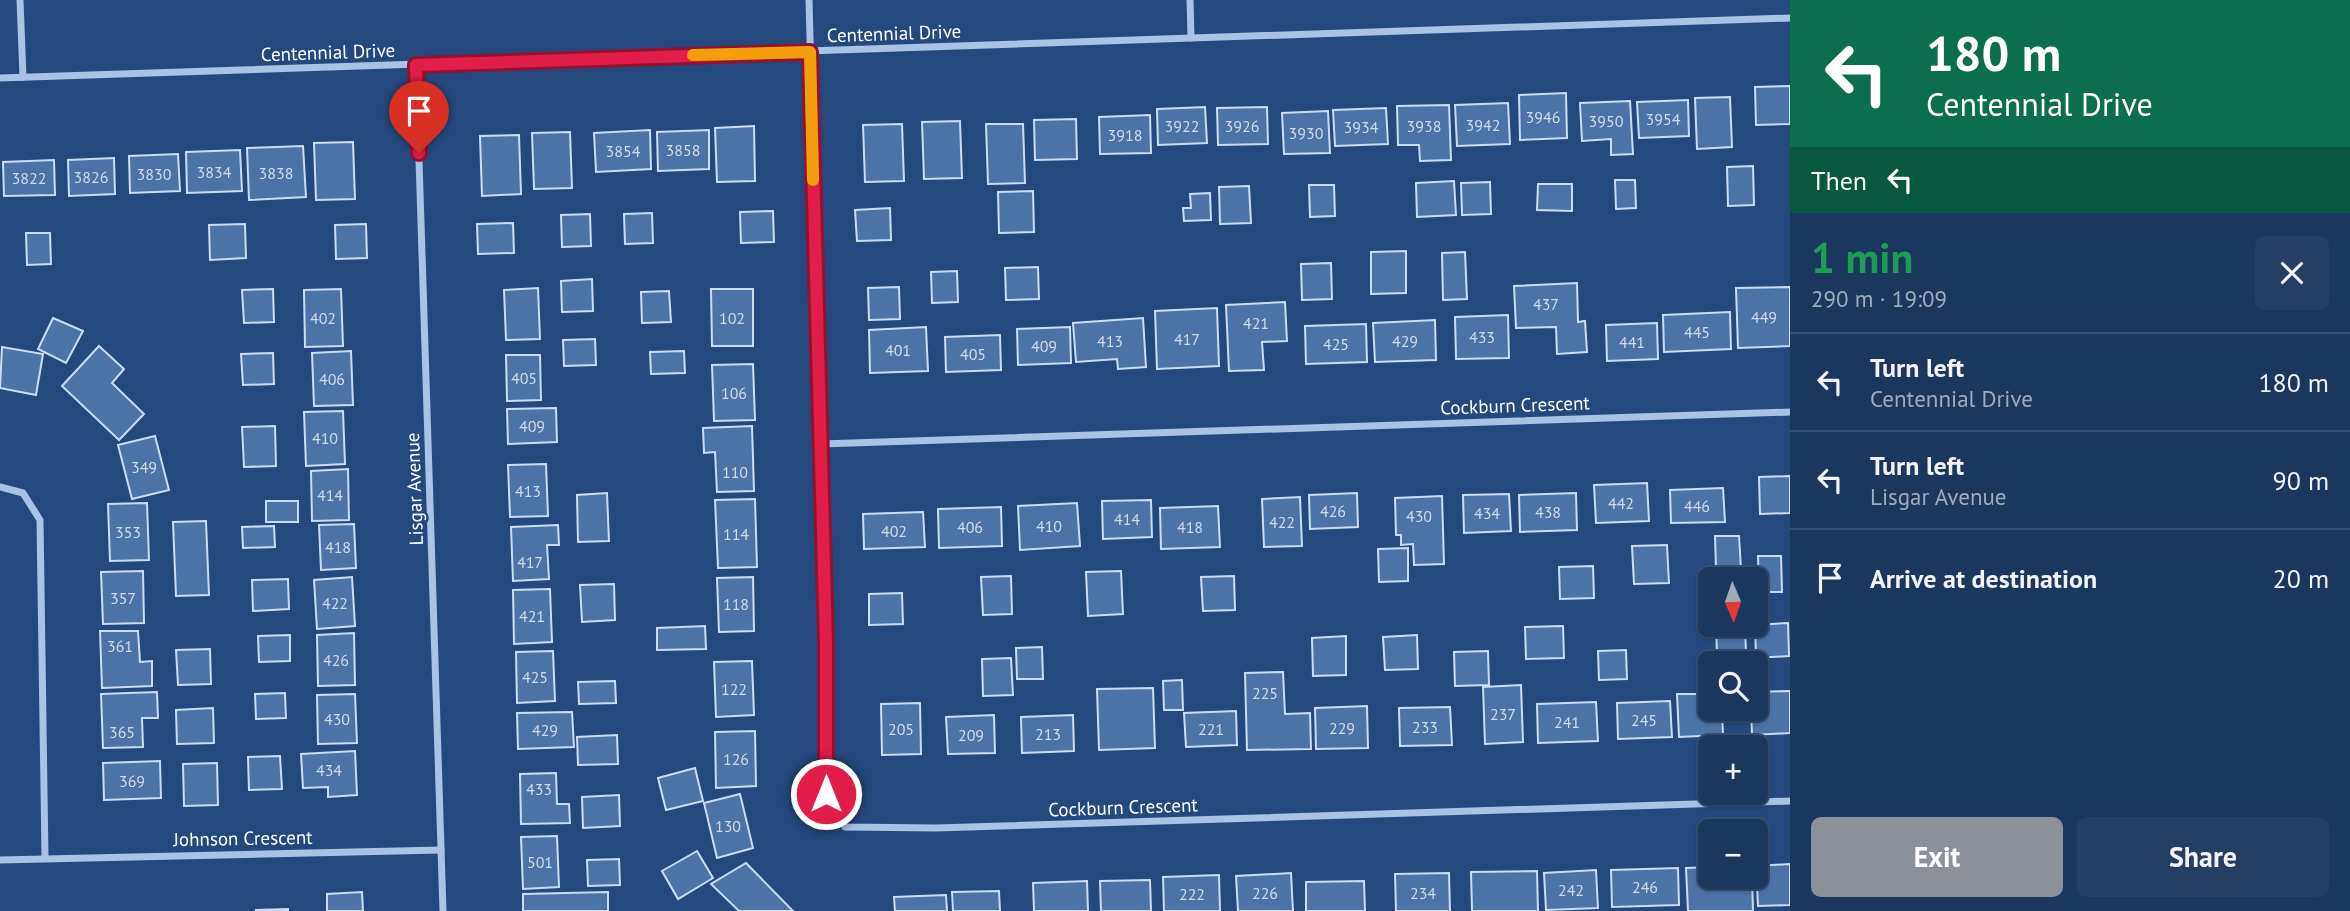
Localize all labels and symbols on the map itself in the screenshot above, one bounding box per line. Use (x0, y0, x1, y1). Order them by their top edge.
street label: Centennial Drive (826, 19, 962, 47)
street label: Centennial Drive (260, 38, 396, 66)
pin (389, 81, 449, 153)
house number: 3946 (1526, 107, 1560, 127)
house number: 3954 (1646, 109, 1681, 129)
house number: 3950 (1589, 111, 1624, 131)
house number: 3942 (1466, 115, 1500, 135)
house number: 3922 (1165, 116, 1199, 136)
house number: 3926 (1225, 116, 1259, 136)
house number: 3938 (1407, 116, 1441, 136)
house number: 3934 (1344, 117, 1379, 137)
house number: 3930 (1289, 123, 1324, 143)
house number: 3918 (1108, 125, 1142, 145)
house number: 3858 (666, 140, 700, 160)
house number: 3854 (606, 141, 641, 161)
house number: 3834 (197, 162, 232, 182)
house number: 3838 (259, 163, 293, 183)
house number: 3830 (137, 164, 172, 184)
house number: 3826 (74, 167, 108, 187)
house number: 3822 (12, 168, 46, 188)
house number: 437 (1533, 294, 1559, 314)
house number: 449 (1751, 307, 1777, 327)
house number: 402 (310, 308, 336, 328)
house number: 102 (719, 308, 745, 328)
house number: 421 (1243, 313, 1269, 333)
house number: 445 (1684, 322, 1710, 342)
house number: 433 (1469, 327, 1495, 347)
house number: 417 (1174, 329, 1200, 349)
house number: 413 (1097, 331, 1123, 351)
house number: 429 (1392, 331, 1418, 351)
house number: 441 (1619, 332, 1645, 352)
house number: 425 (1323, 334, 1349, 354)
house number: 409 (1031, 336, 1057, 356)
house number: 401 (885, 340, 911, 360)
house number: 405 (960, 344, 986, 364)
house number: 405 (511, 368, 537, 388)
house number: 406 (319, 369, 345, 389)
house number: 106 (721, 383, 747, 403)
street label: Cockburn Crescent (1440, 390, 1591, 420)
house number: 409 (519, 416, 545, 436)
house number: 410 (312, 428, 338, 448)
street label: Lisgar Avenue (400, 432, 428, 546)
house number: 349 (131, 457, 157, 477)
house number: 110 (722, 462, 748, 482)
house number: 413 (515, 481, 541, 501)
house number: 414 (317, 485, 343, 505)
house number: 442 (1608, 493, 1634, 513)
house number: 446 (1684, 496, 1710, 516)
house number: 426 (1320, 501, 1346, 521)
house number: 438 (1535, 502, 1561, 522)
house number: 434 (1474, 503, 1500, 523)
house number: 430 (1406, 506, 1432, 526)
house number: 414 (1114, 509, 1140, 529)
house number: 422 (1269, 512, 1295, 532)
house number: 410 (1036, 516, 1062, 536)
house number: 406 (957, 517, 983, 537)
house number: 418 (1177, 517, 1203, 537)
house number: 402 (881, 521, 907, 541)
house number: 353 (115, 522, 141, 542)
house number: 114 (723, 524, 749, 544)
house number: 418 (325, 537, 351, 557)
house number: 417 (517, 552, 543, 572)
north arrow (1698, 567, 1768, 637)
house number: 357 (110, 588, 136, 608)
house number: 422 (322, 593, 348, 613)
house number: 118 (723, 594, 749, 614)
house number: 421 (519, 606, 545, 626)
house number: 361 (107, 636, 133, 656)
house number: 426 (323, 650, 349, 670)
house number: 425 (522, 667, 548, 687)
house number: 122 (721, 679, 747, 699)
house number: 225 (1252, 683, 1278, 703)
house number: 237 (1490, 704, 1516, 724)
house number: 430 (324, 709, 350, 729)
house number: 245 (1631, 710, 1657, 730)
house number: 241 (1554, 712, 1580, 732)
house number: 233 (1412, 717, 1438, 737)
house number: 229 (1329, 718, 1355, 738)
house number: 205 (888, 719, 914, 739)
house number: 221 (1198, 719, 1224, 739)
house number: 429 (532, 720, 558, 740)
house number: 365 (109, 722, 135, 742)
house number: 213 (1035, 724, 1061, 744)
house number: 209 (958, 725, 984, 745)
house number: 126 (723, 749, 749, 769)
position arrow (789, 757, 863, 831)
house number: 434 (316, 760, 342, 780)
house number: 369 (119, 771, 145, 791)
house number: 433 (526, 779, 552, 799)
street label: Cockburn Crescent (1048, 792, 1199, 822)
house number: 130 (715, 816, 741, 836)
street label: Johnson Crescent (172, 825, 313, 851)
house number: 501 (527, 852, 553, 872)
house number: 246 (1632, 877, 1658, 897)
house number: 242 (1558, 880, 1584, 900)
house number: 226 (1252, 883, 1278, 903)
house number: 234 (1410, 883, 1436, 903)
house number: 222 (1179, 884, 1205, 904)

